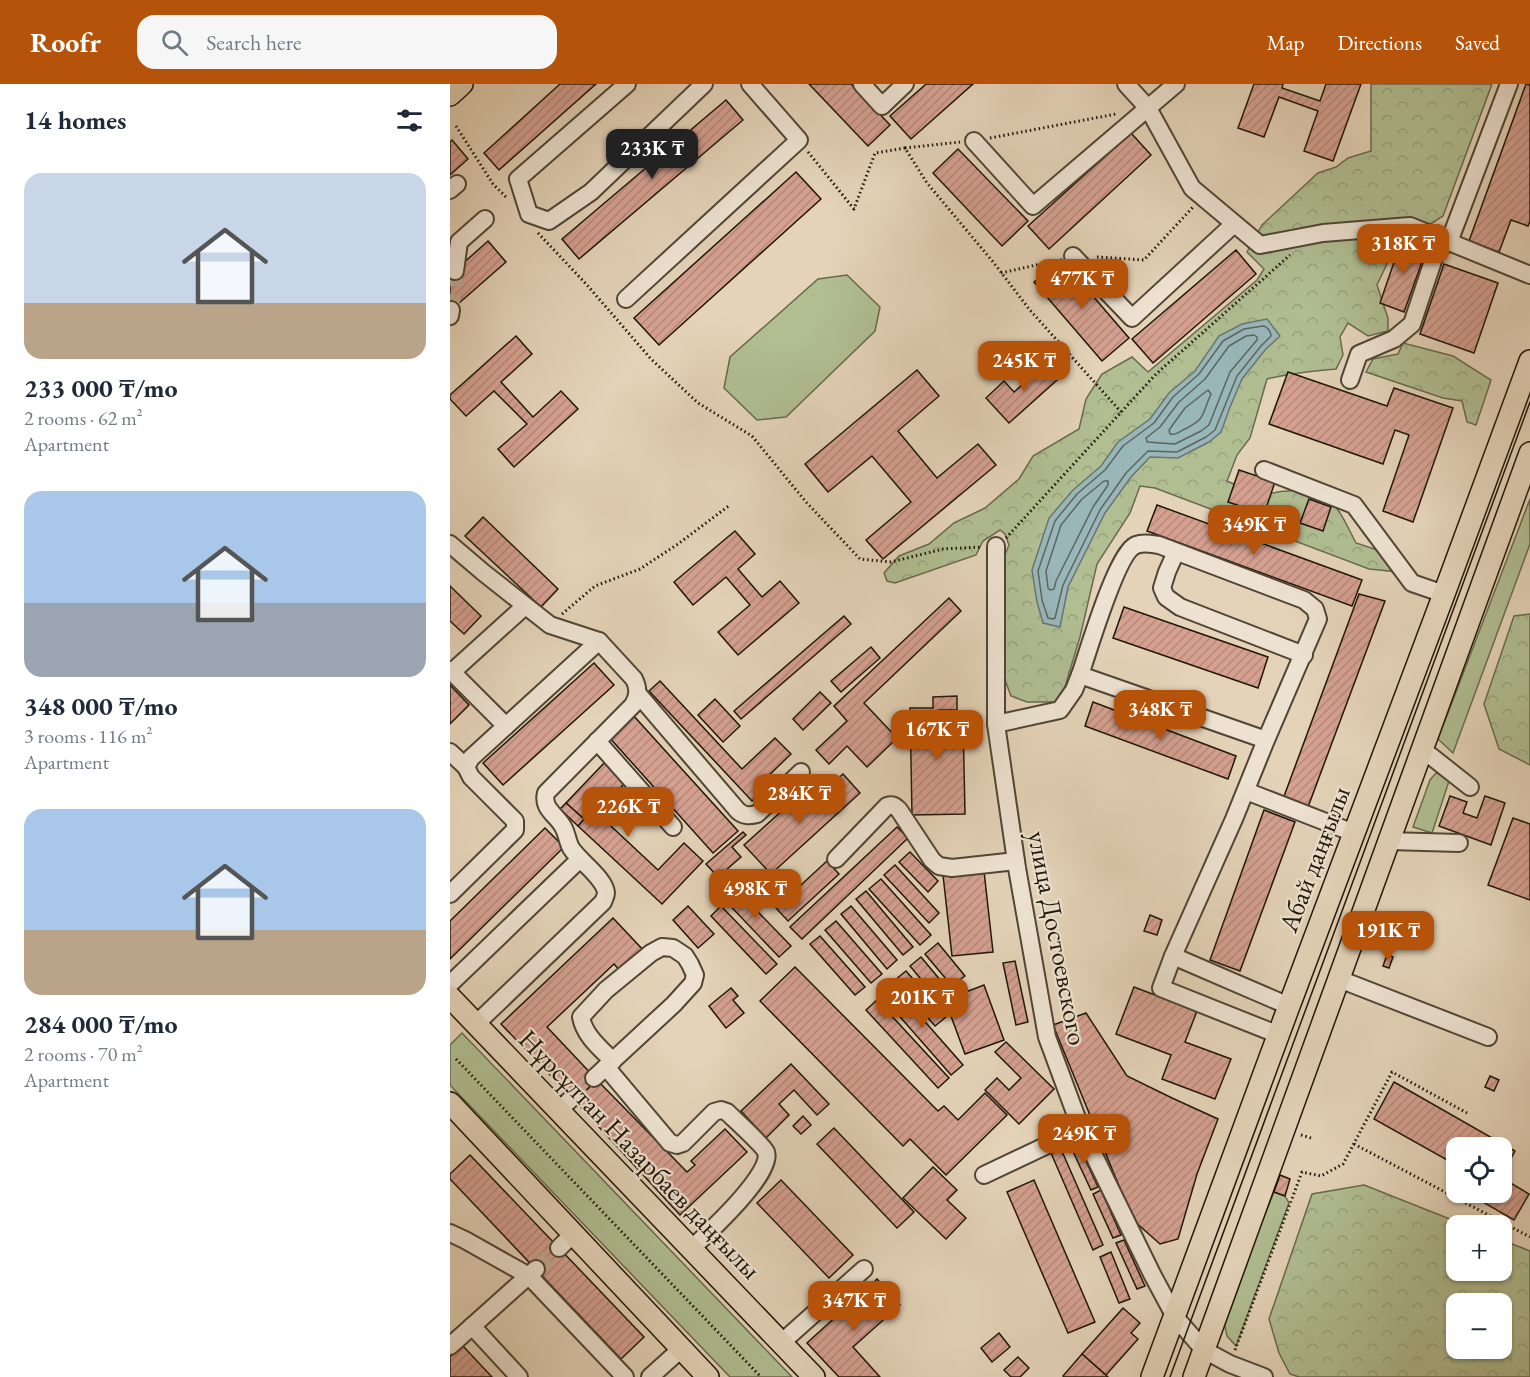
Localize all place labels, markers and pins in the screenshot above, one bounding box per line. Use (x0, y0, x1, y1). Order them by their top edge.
pin: 233K ₸ (603, 129, 701, 180)
pin: 318K ₸ (1354, 224, 1452, 275)
pin: 477K ₸ (1033, 259, 1131, 310)
pin: 245K ₸ (975, 341, 1073, 392)
pin: 349K ₸ (1205, 505, 1303, 556)
pin: 348K ₸ (1111, 690, 1209, 741)
pin: 167K ₸ (888, 710, 986, 761)
pin: 284K ₸ (750, 774, 848, 825)
pin: 226K ₸ (579, 787, 677, 838)
pin: 498K ₸ (706, 869, 804, 920)
pin: 191K ₸ (1339, 911, 1437, 962)
pin: 201K ₸ (873, 978, 971, 1029)
pin: 249K ₸ (1035, 1114, 1133, 1165)
pin: 347K ₸ (805, 1281, 903, 1332)

